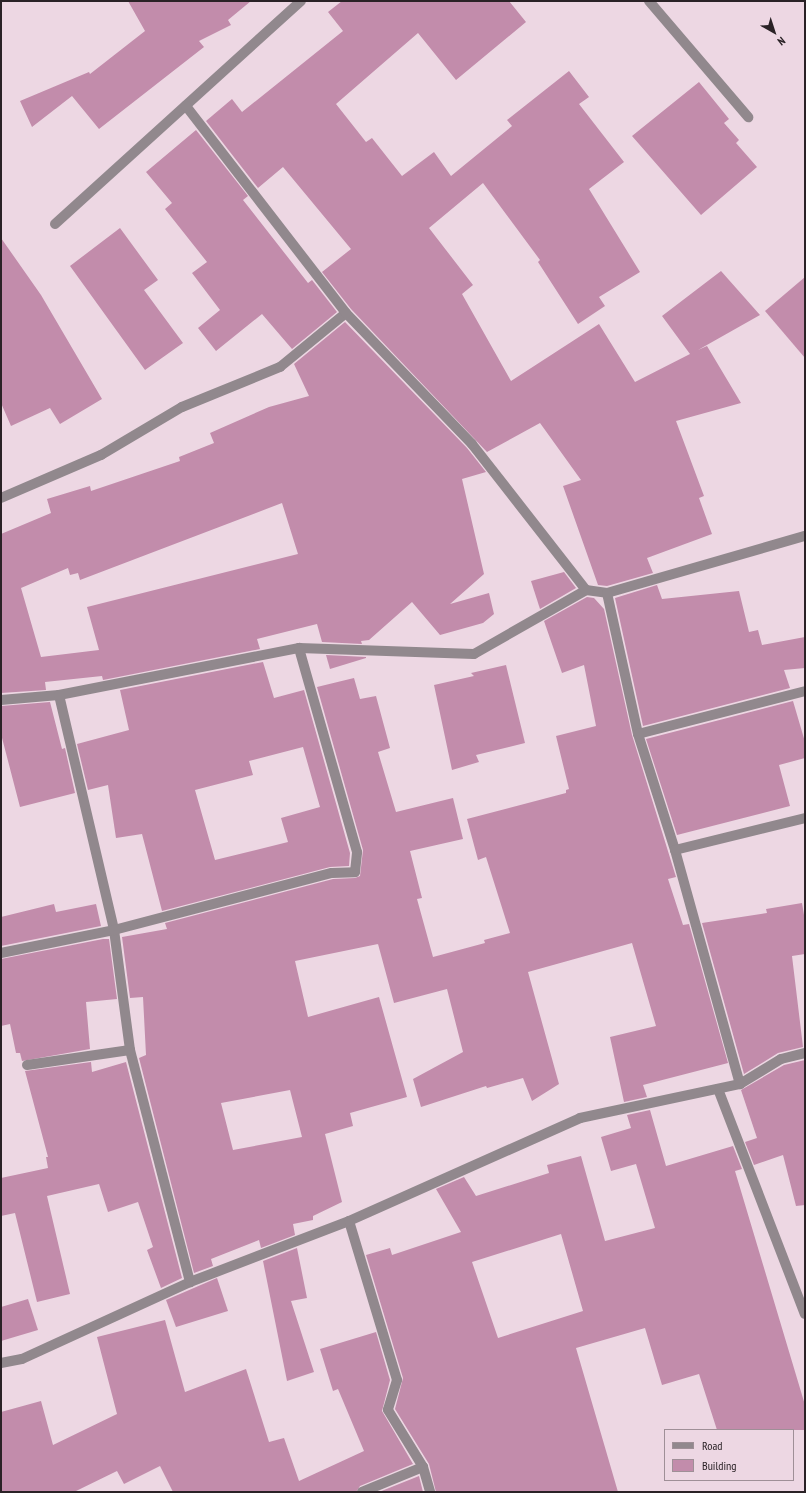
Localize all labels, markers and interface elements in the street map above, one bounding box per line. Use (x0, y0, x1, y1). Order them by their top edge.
north arrow (754, 12, 794, 52)
text: N (775, 34, 788, 49)
legend (664, 1429, 794, 1481)
text: Road (702, 1438, 722, 1453)
text: Building (702, 1458, 737, 1473)

